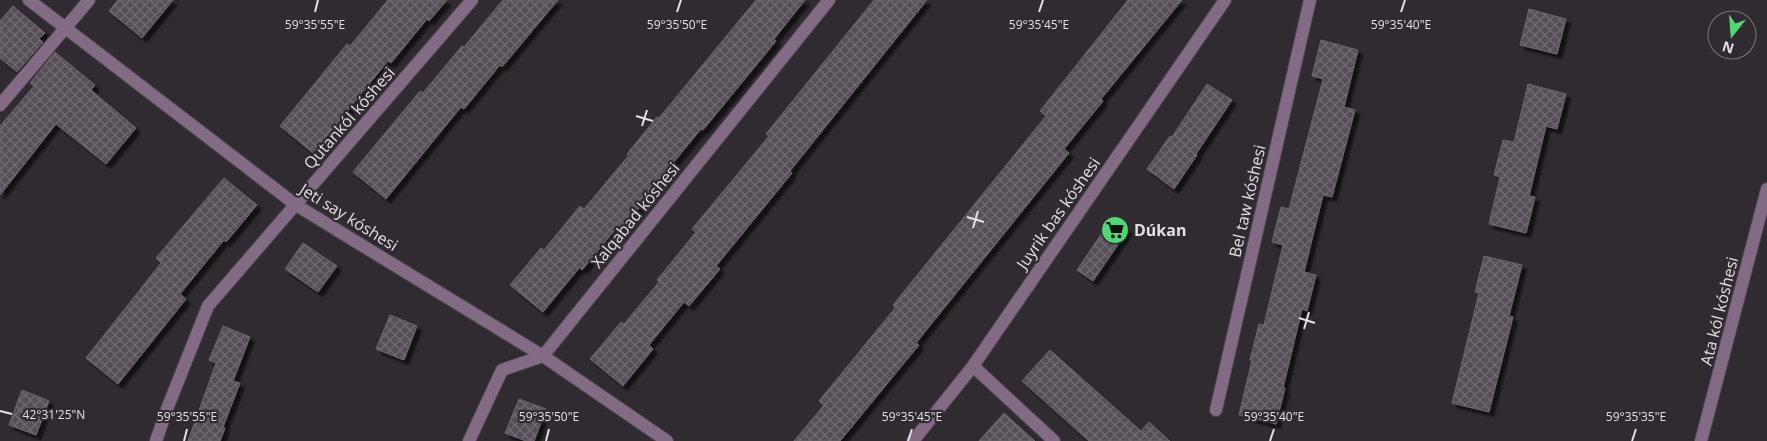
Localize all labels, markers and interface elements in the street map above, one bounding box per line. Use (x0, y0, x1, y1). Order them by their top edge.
north arrow (1707, 10, 1757, 60)
text: 59°35'55"E (285, 16, 345, 33)
text: 59°35'50"E (647, 16, 707, 33)
text: 59°35'45"E (1009, 16, 1069, 33)
text: 59°35'40"E (1371, 16, 1431, 33)
text: N (1720, 37, 1736, 59)
street label: Qutankól kóshesi (298, 62, 400, 174)
street label: Bel taw kóshesi (1223, 143, 1271, 259)
street label: Juyrik bas kóshesi (1010, 153, 1105, 275)
street label: Xalqabad kóshesi (586, 158, 684, 272)
street label: Jeti say kóshesi (294, 177, 402, 256)
supermarket icon: Dúkan (1100, 215, 1130, 245)
place label: Dúkan (1134, 219, 1186, 241)
street label: Ata kól kóshesi (1695, 254, 1743, 368)
text: 42°31'25"N (23, 406, 85, 423)
text: 59°35'55"E (157, 408, 217, 425)
text: 59°35'50"E (519, 408, 579, 425)
text: 59°35'45"E (882, 408, 942, 425)
text: 59°35'40"E (1244, 408, 1304, 425)
text: 59°35'35"E (1606, 408, 1666, 425)

